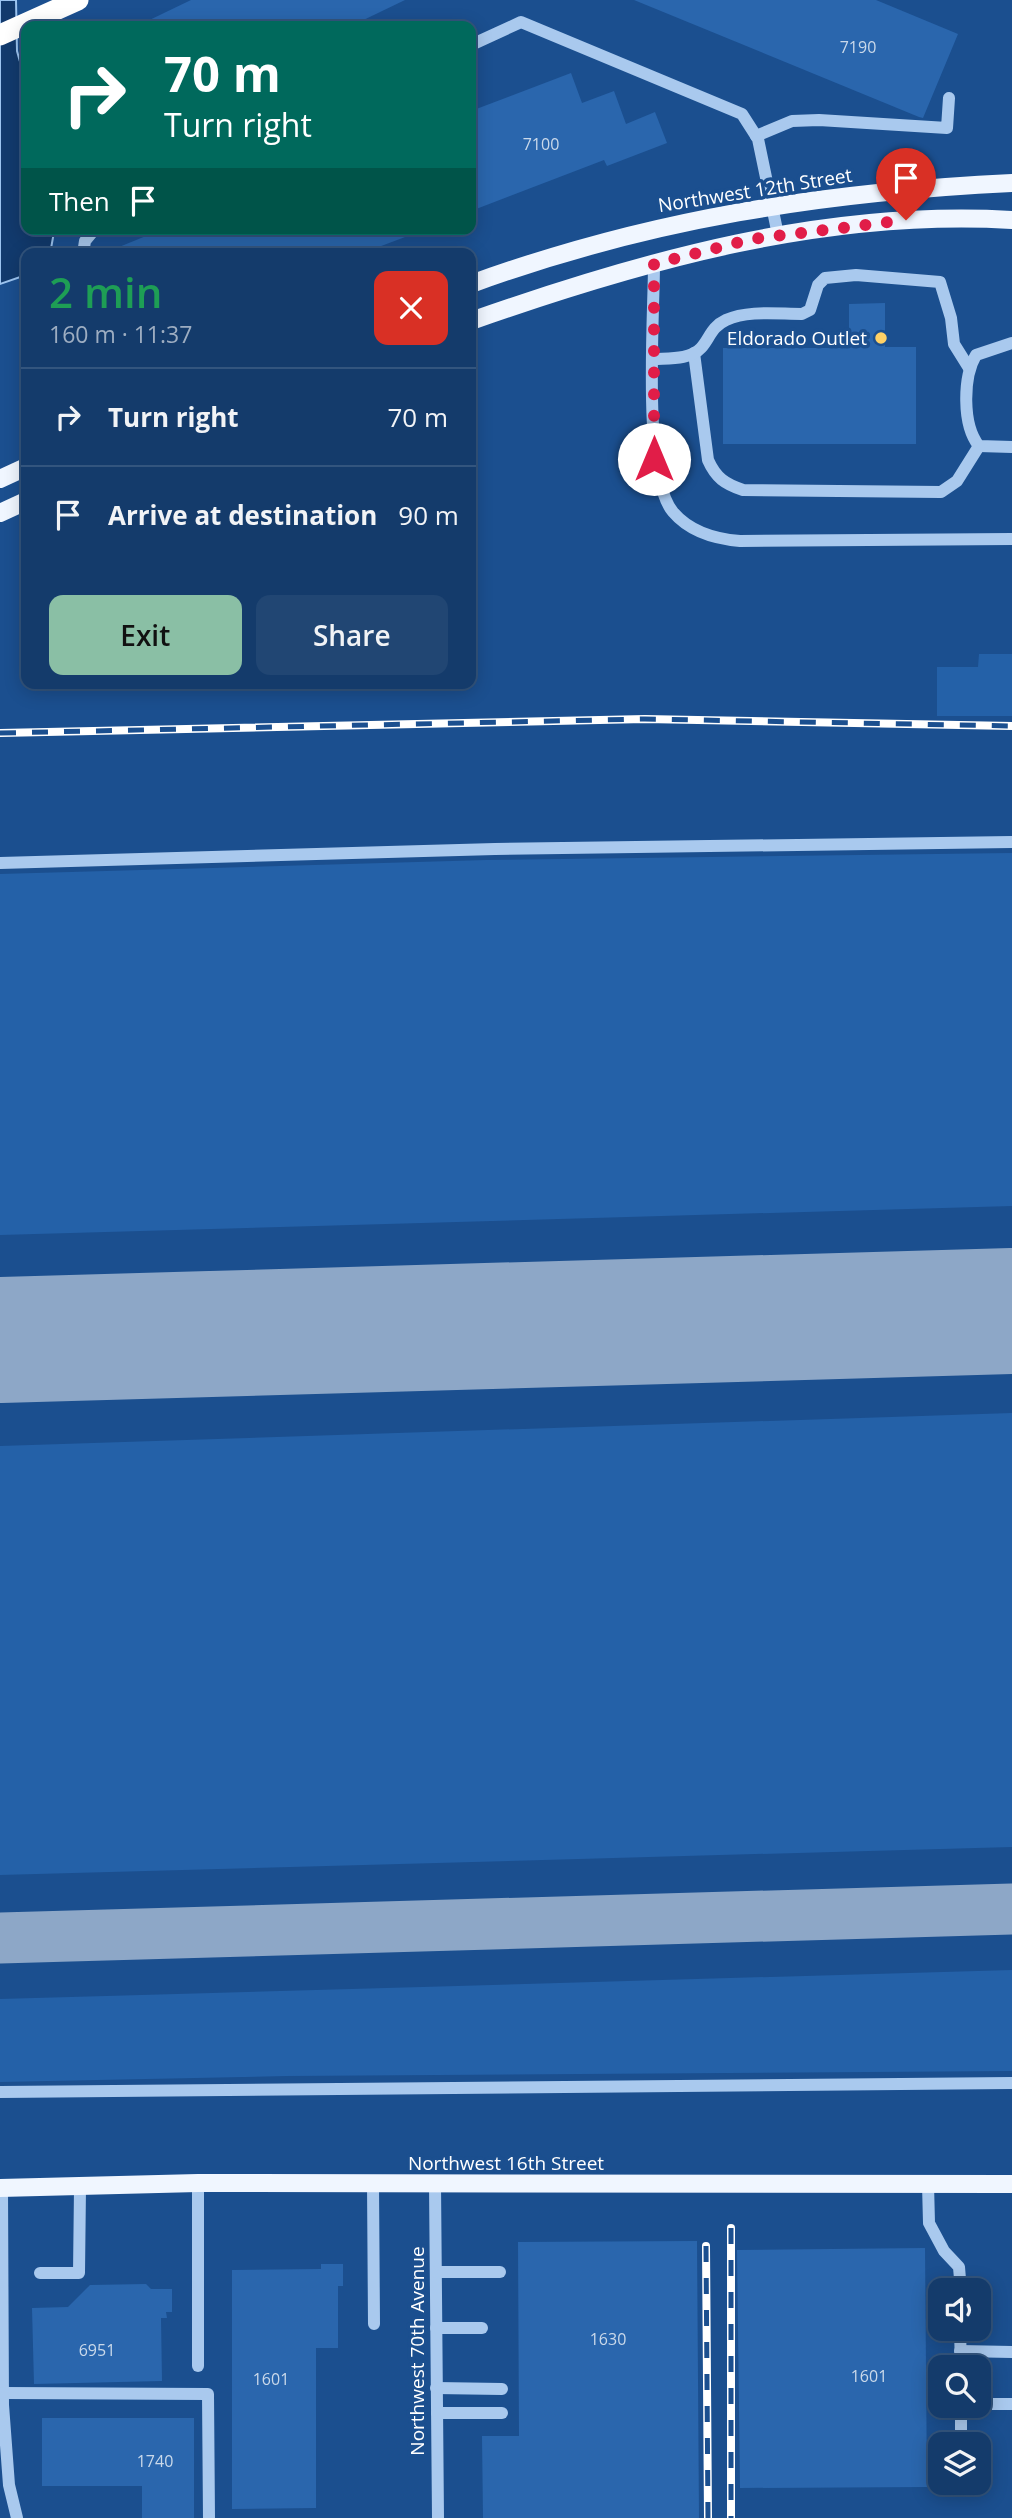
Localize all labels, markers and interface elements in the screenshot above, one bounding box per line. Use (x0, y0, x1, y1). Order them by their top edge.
house number: 7190 (840, 36, 876, 58)
text: 70 m (164, 40, 281, 106)
icon: right (49, 49, 140, 140)
text: Turn right (164, 103, 312, 146)
house number: 7100 (523, 133, 559, 155)
pin (876, 148, 936, 220)
icon: arrive (887, 159, 925, 197)
street label: Northwest 12th Street (656, 162, 854, 218)
icon: arrive (124, 182, 162, 220)
text: Then (49, 183, 110, 219)
text: 2 min (49, 263, 162, 320)
button: close (374, 271, 448, 345)
text: 160 m · 11:37 (49, 318, 192, 350)
place label: Eldorado Outlet (727, 325, 867, 351)
marker: Eldorado Outlet (873, 330, 889, 346)
icon: right (49, 398, 87, 436)
text: Turn right (108, 399, 239, 435)
text: 70 m (387, 399, 448, 435)
position arrow (617, 422, 691, 496)
icon: arrive (49, 496, 87, 534)
text: Arrive at destination (108, 497, 377, 533)
text: 90 m (398, 497, 459, 533)
button: Exit (49, 595, 242, 675)
button: Share (256, 595, 448, 675)
street label: Northwest 16th Street (408, 2150, 604, 2176)
street label: Northwest 70th Avenue (404, 2246, 430, 2456)
map controls (928, 2278, 991, 2495)
button: sound (928, 2278, 991, 2341)
house number: 1630 (590, 2328, 626, 2350)
house number: 6951 (79, 2339, 115, 2361)
button: search (928, 2355, 991, 2418)
house number: 1601 (851, 2365, 887, 2387)
house number: 1601 (253, 2368, 289, 2390)
button: layers (928, 2432, 991, 2495)
house number: 1740 (137, 2450, 173, 2472)

